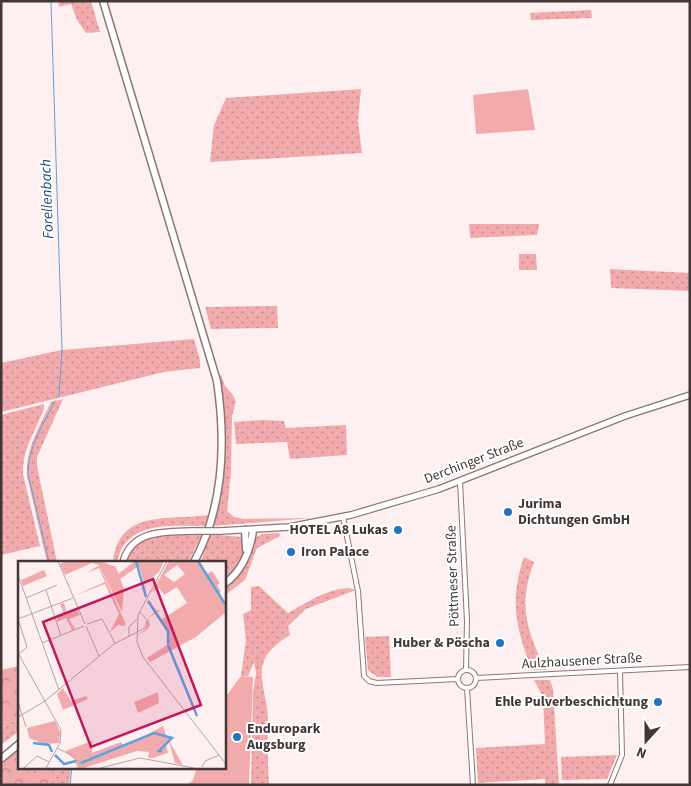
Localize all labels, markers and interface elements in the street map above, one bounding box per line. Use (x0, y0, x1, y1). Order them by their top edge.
water label: Forellenbach (35, 159, 59, 239)
street label: Derchinger Straße (421, 433, 527, 489)
place label: Jurima Dichtungen GmbH (518, 494, 630, 530)
marker: Jurima Dichtungen GmbH (502, 506, 514, 518)
place label: HOTEL A8 Lukas (289, 520, 388, 540)
marker: HOTEL A8 Lukas (392, 524, 404, 536)
street label: Pöttmeser Straße (441, 525, 465, 627)
place label: Iron Palace (301, 542, 369, 562)
marker: Iron Palace (285, 546, 297, 558)
inset map (18, 561, 225, 768)
place label: Huber & Pöscha (393, 633, 490, 653)
marker: Huber & Pöscha (494, 637, 506, 649)
street label: Aulzhausener Straße (521, 648, 643, 674)
place label: Ehle Pulverbeschichtung (495, 692, 649, 712)
marker: Ehle Pulverbeschichtung (652, 696, 664, 708)
north arrow (621, 716, 671, 766)
place label: Enduropark Augsburg (246, 719, 321, 755)
marker: Enduropark Augsburg (231, 731, 243, 743)
text: N (634, 741, 650, 763)

